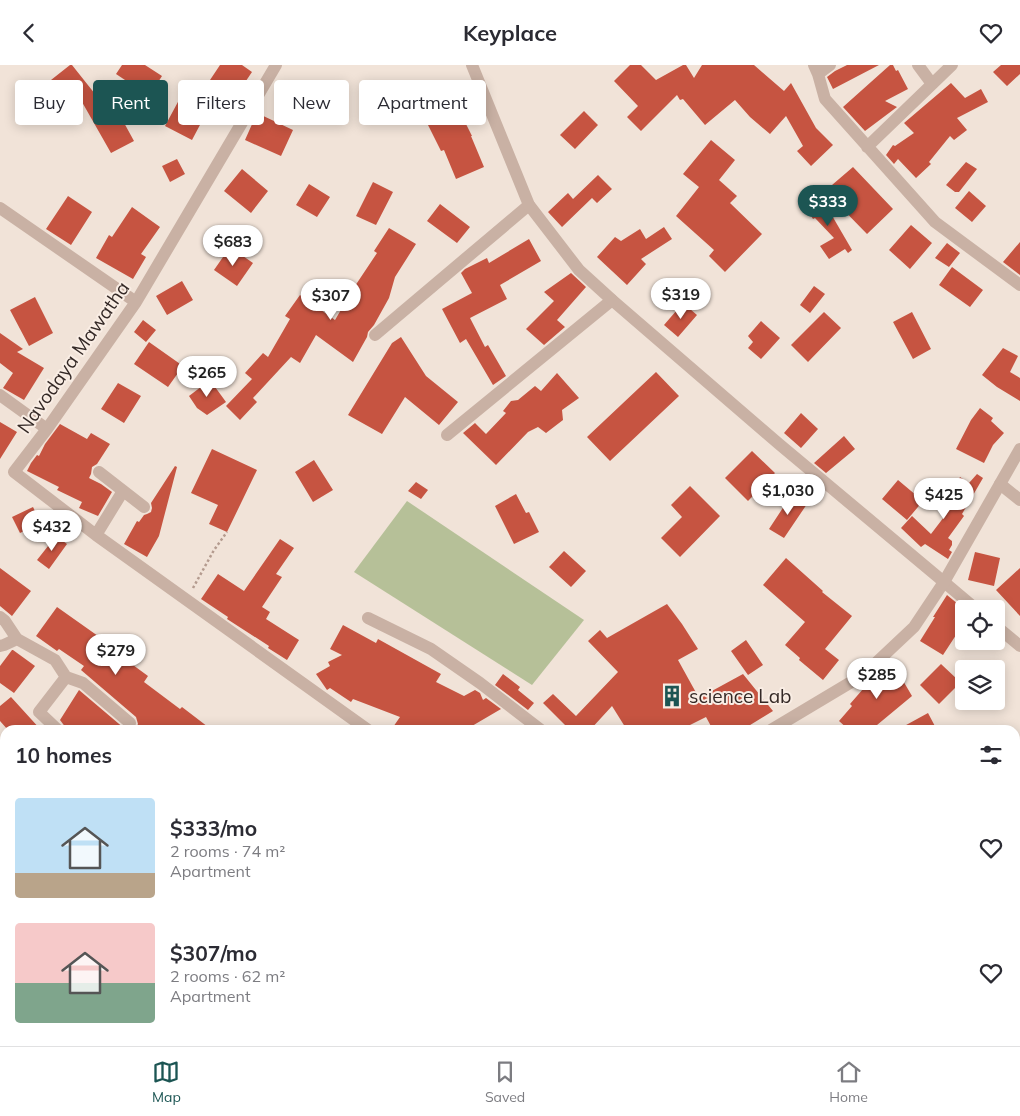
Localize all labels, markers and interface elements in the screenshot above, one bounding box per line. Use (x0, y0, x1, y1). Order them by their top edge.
icon: back (15, 19, 43, 47)
text: Keyplace (463, 19, 557, 47)
icon: heart (977, 19, 1005, 47)
chip: Buy (15, 80, 83, 125)
chip: Rent (93, 80, 168, 125)
chip: Filters (178, 80, 264, 125)
chip: New (274, 80, 349, 125)
chip: Apartment (359, 80, 486, 125)
pin: $333 (798, 185, 858, 227)
text: $333 (809, 191, 847, 211)
pin: $683 (203, 225, 263, 267)
text: $683 (214, 231, 252, 251)
street label: Navodaya Mawatha (12, 276, 134, 438)
pin: $319 (651, 277, 711, 320)
pin: $307 (301, 279, 361, 321)
text: $319 (662, 284, 700, 304)
text: $307 (312, 285, 350, 305)
pin: $265 (177, 355, 237, 398)
text: $265 (188, 362, 226, 382)
pin: $1,030 (747, 473, 829, 516)
pin: $425 (914, 477, 974, 520)
text: $1,030 (762, 480, 814, 500)
text: $425 (925, 484, 963, 504)
pin: $432 (22, 509, 82, 552)
text: $432 (33, 516, 71, 536)
map controls (955, 600, 1005, 710)
button: locate (955, 600, 1005, 650)
pin: $279 (86, 633, 146, 676)
text: $279 (97, 640, 135, 660)
pin: $285 (847, 657, 907, 700)
button: layers (955, 660, 1005, 710)
text: $285 (858, 664, 896, 684)
building icon: science Lab (659, 683, 685, 709)
place label: science Lab (689, 684, 792, 708)
icon: filters (977, 741, 1005, 769)
text: 10 homes (15, 742, 112, 768)
text: $333/mo (170, 815, 257, 841)
icon: home (55, 818, 115, 878)
icon: heart (977, 834, 1005, 862)
text: 2 rooms · 74 m² (170, 841, 285, 861)
text: Apartment (170, 861, 251, 881)
text: $307/mo (170, 940, 257, 966)
icon: home (55, 943, 115, 1003)
icon: heart (977, 959, 1005, 987)
text: 2 rooms · 62 m² (170, 966, 285, 986)
text: Apartment (170, 986, 251, 1006)
tab: Map (152, 1058, 181, 1106)
tab: Saved (485, 1058, 525, 1106)
tab: Home (829, 1058, 868, 1106)

